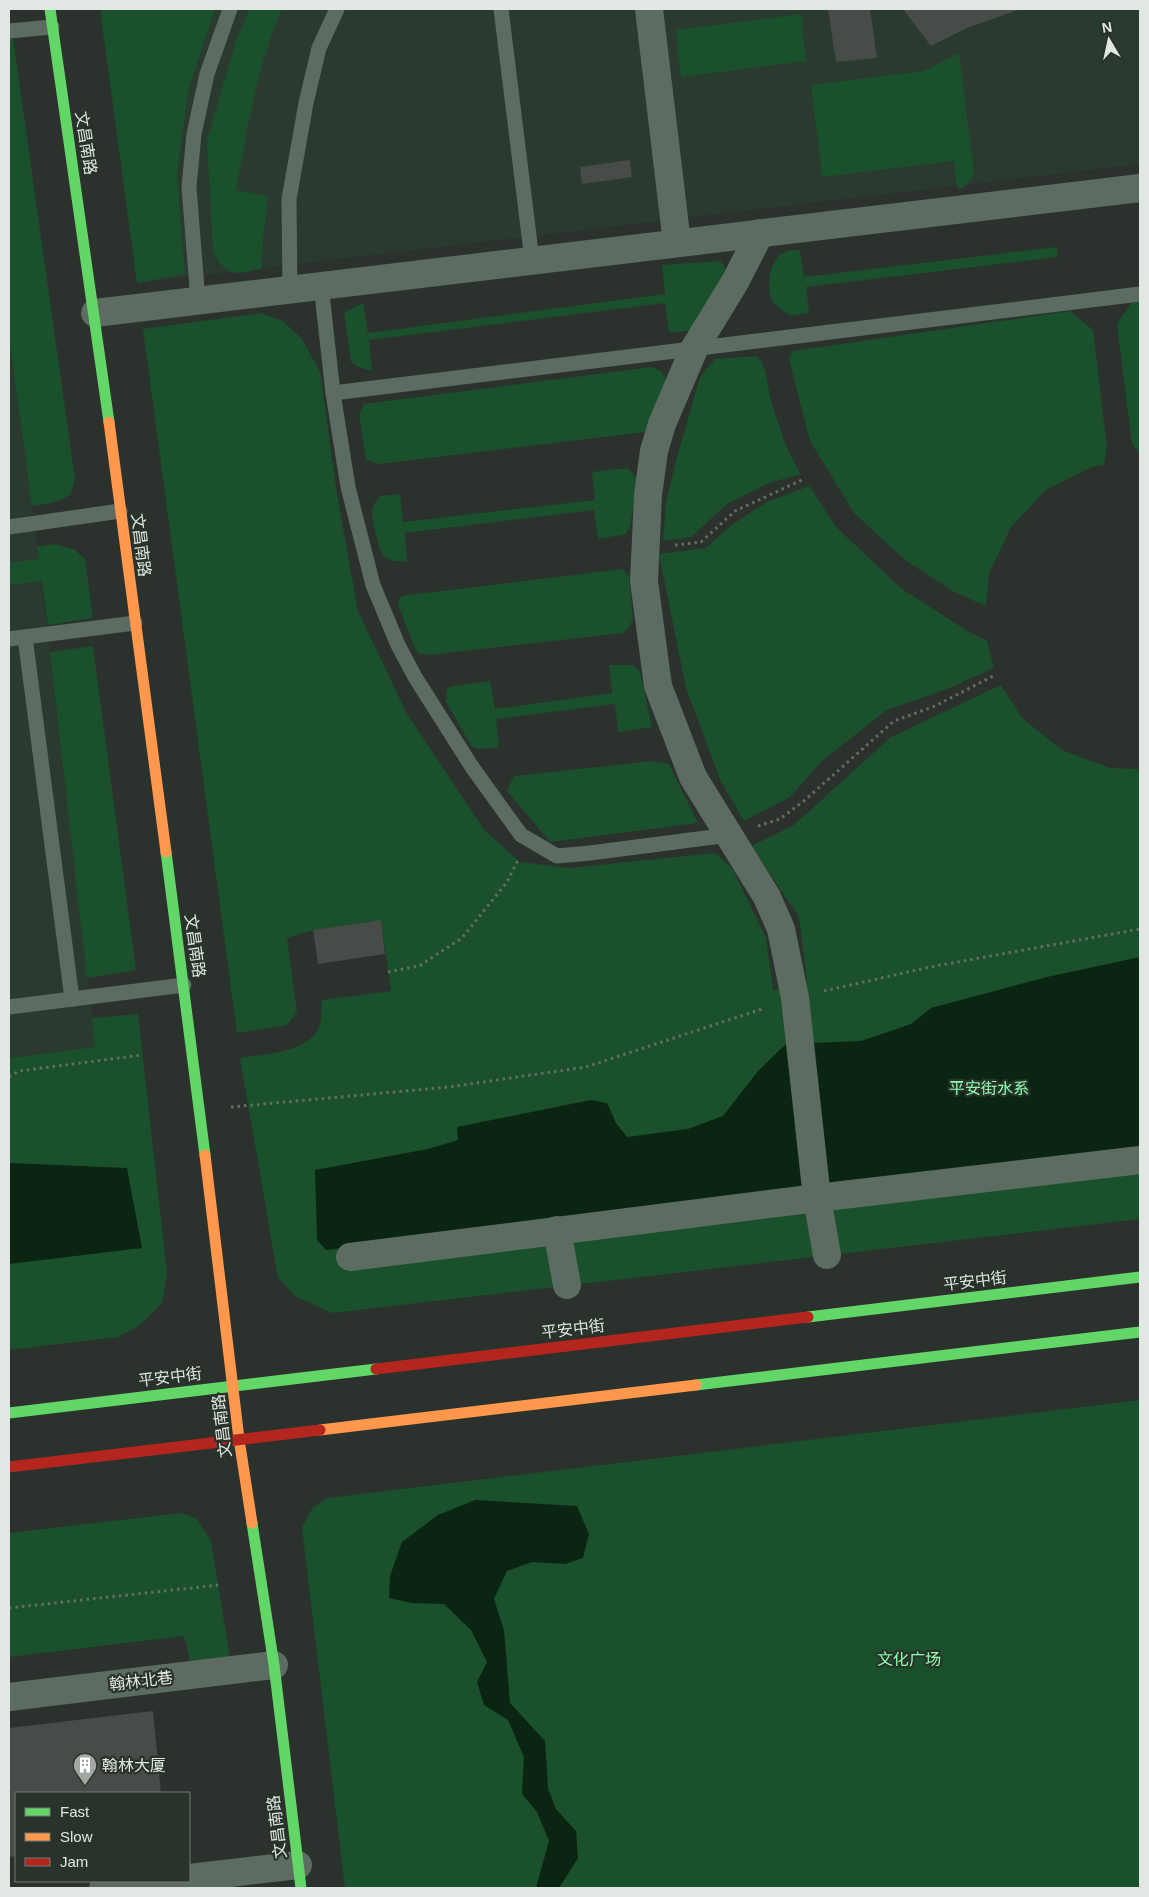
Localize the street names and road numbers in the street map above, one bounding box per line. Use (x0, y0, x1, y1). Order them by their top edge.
street label: 文昌南路 (73, 110, 99, 176)
street label: 文昌南路 (129, 512, 153, 578)
street label: 文昌南路 (182, 913, 208, 979)
street label: 平安中街 (942, 1269, 1008, 1293)
street label: 平安中街 (540, 1317, 606, 1341)
street label: 平安中街 (137, 1365, 203, 1389)
street label: 文昌南路 (210, 1393, 234, 1459)
street label: 翰林北巷 (108, 1669, 174, 1693)
street label: 文昌南路 (265, 1794, 289, 1860)

